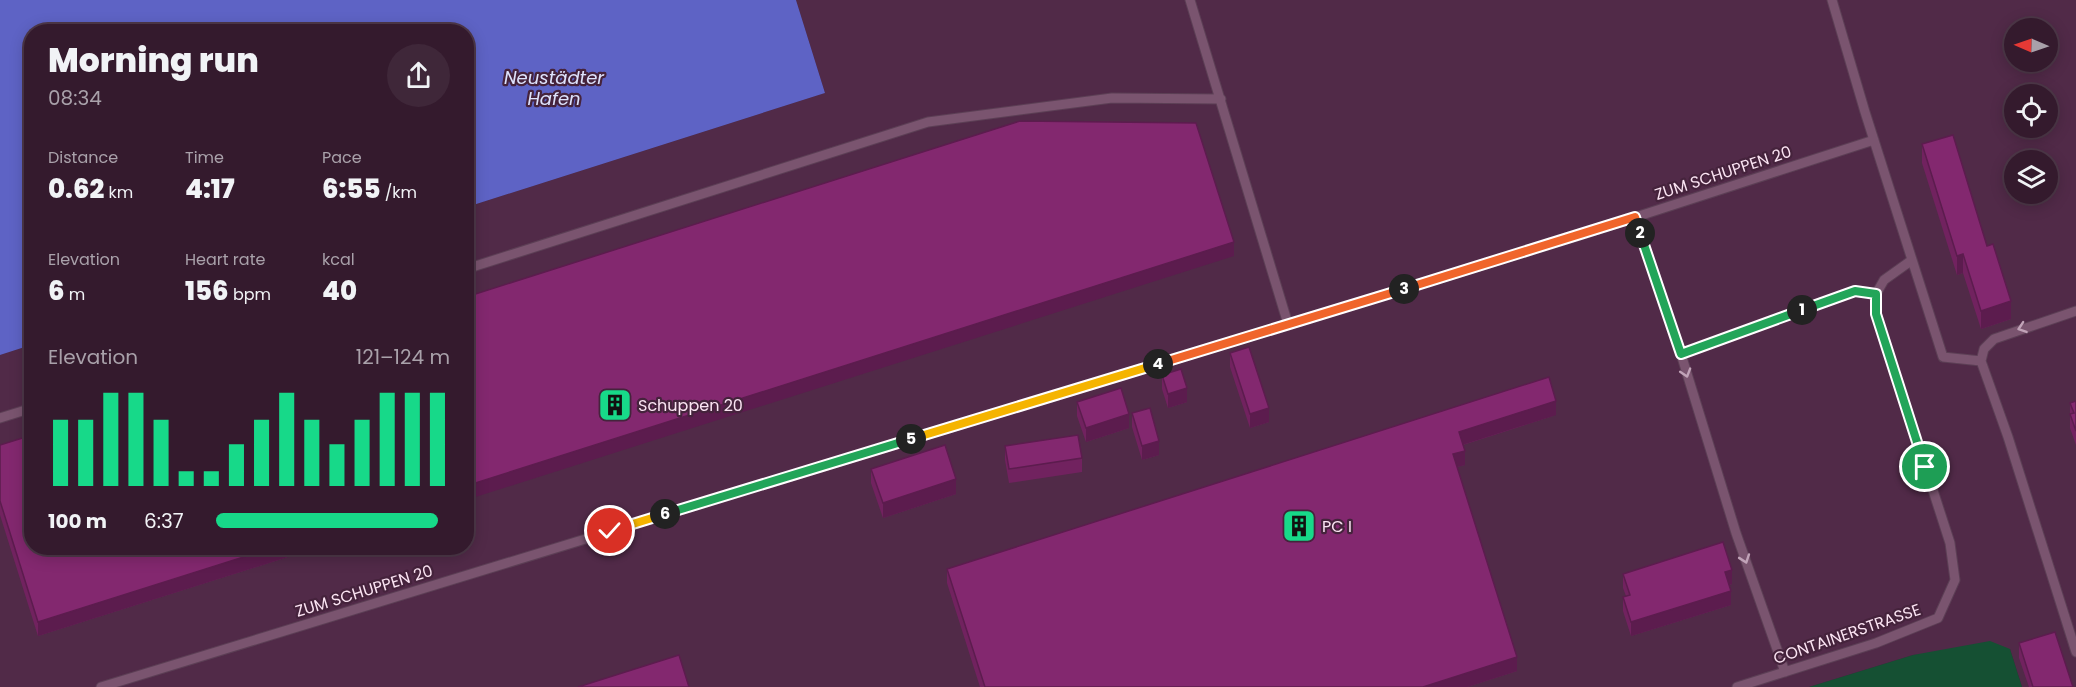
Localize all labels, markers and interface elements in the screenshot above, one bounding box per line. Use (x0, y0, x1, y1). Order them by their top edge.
north arrow (2004, 18, 2058, 72)
map controls (2004, 18, 2058, 204)
text: Morning run (48, 37, 259, 84)
button: share (387, 44, 450, 107)
water label: Neustädter Hafen (504, 65, 605, 111)
text: 08:34 (48, 84, 102, 112)
button: locate (2004, 84, 2058, 138)
street label: ZUM SCHUPPEN 20 (1652, 140, 1794, 206)
text: Distance (48, 146, 118, 169)
text: Time (185, 146, 224, 169)
text: Pace (322, 146, 362, 169)
button: layers (2004, 150, 2058, 204)
text: 0.62 (48, 171, 104, 207)
text: 4:17 (185, 171, 234, 207)
text: 6:55 (322, 171, 380, 207)
text: km (104, 181, 133, 204)
text: /km (380, 181, 417, 204)
pin: 2 (1625, 218, 1655, 248)
text: 2 (1635, 221, 1645, 244)
text: Elevation (48, 248, 120, 271)
text: Heart rate (185, 248, 265, 271)
text: kcal (322, 248, 355, 271)
text: 6 (48, 273, 65, 309)
text: 156 (185, 273, 229, 309)
text: 40 (322, 273, 357, 309)
pin: 3 (1389, 274, 1419, 304)
text: 3 (1399, 277, 1409, 300)
text: m (65, 283, 85, 306)
text: bpm (229, 283, 271, 306)
pin: 1 (1787, 295, 1817, 325)
text: 1 (1799, 298, 1805, 321)
one-way arrow (2017, 321, 2028, 334)
text: Elevation (48, 343, 138, 371)
text: 121–124 m (356, 343, 450, 371)
pin: 4 (1143, 349, 1173, 379)
text: 4 (1153, 352, 1163, 375)
one-way arrow (1679, 367, 1692, 378)
building icon: Schuppen 20 (597, 387, 633, 423)
place label: Schuppen 20 (638, 394, 743, 417)
pin: 5 (896, 424, 926, 454)
text: 5 (906, 427, 916, 450)
pin (1899, 441, 1950, 492)
icon: arrive (1908, 450, 1941, 483)
pin: 6 (650, 499, 680, 529)
text: 6 (660, 502, 670, 525)
pin (584, 505, 635, 556)
text: 100 m (48, 507, 107, 535)
text: 6:37 (144, 507, 184, 535)
building icon: PC I (1281, 508, 1317, 544)
icon: check (593, 514, 626, 547)
place label: PC I (1322, 515, 1352, 538)
one-way arrow (1738, 553, 1751, 564)
street label: ZUM SCHUPPEN 20 (292, 559, 436, 623)
street label: CONTAINERSTRASSE (1770, 598, 1924, 670)

